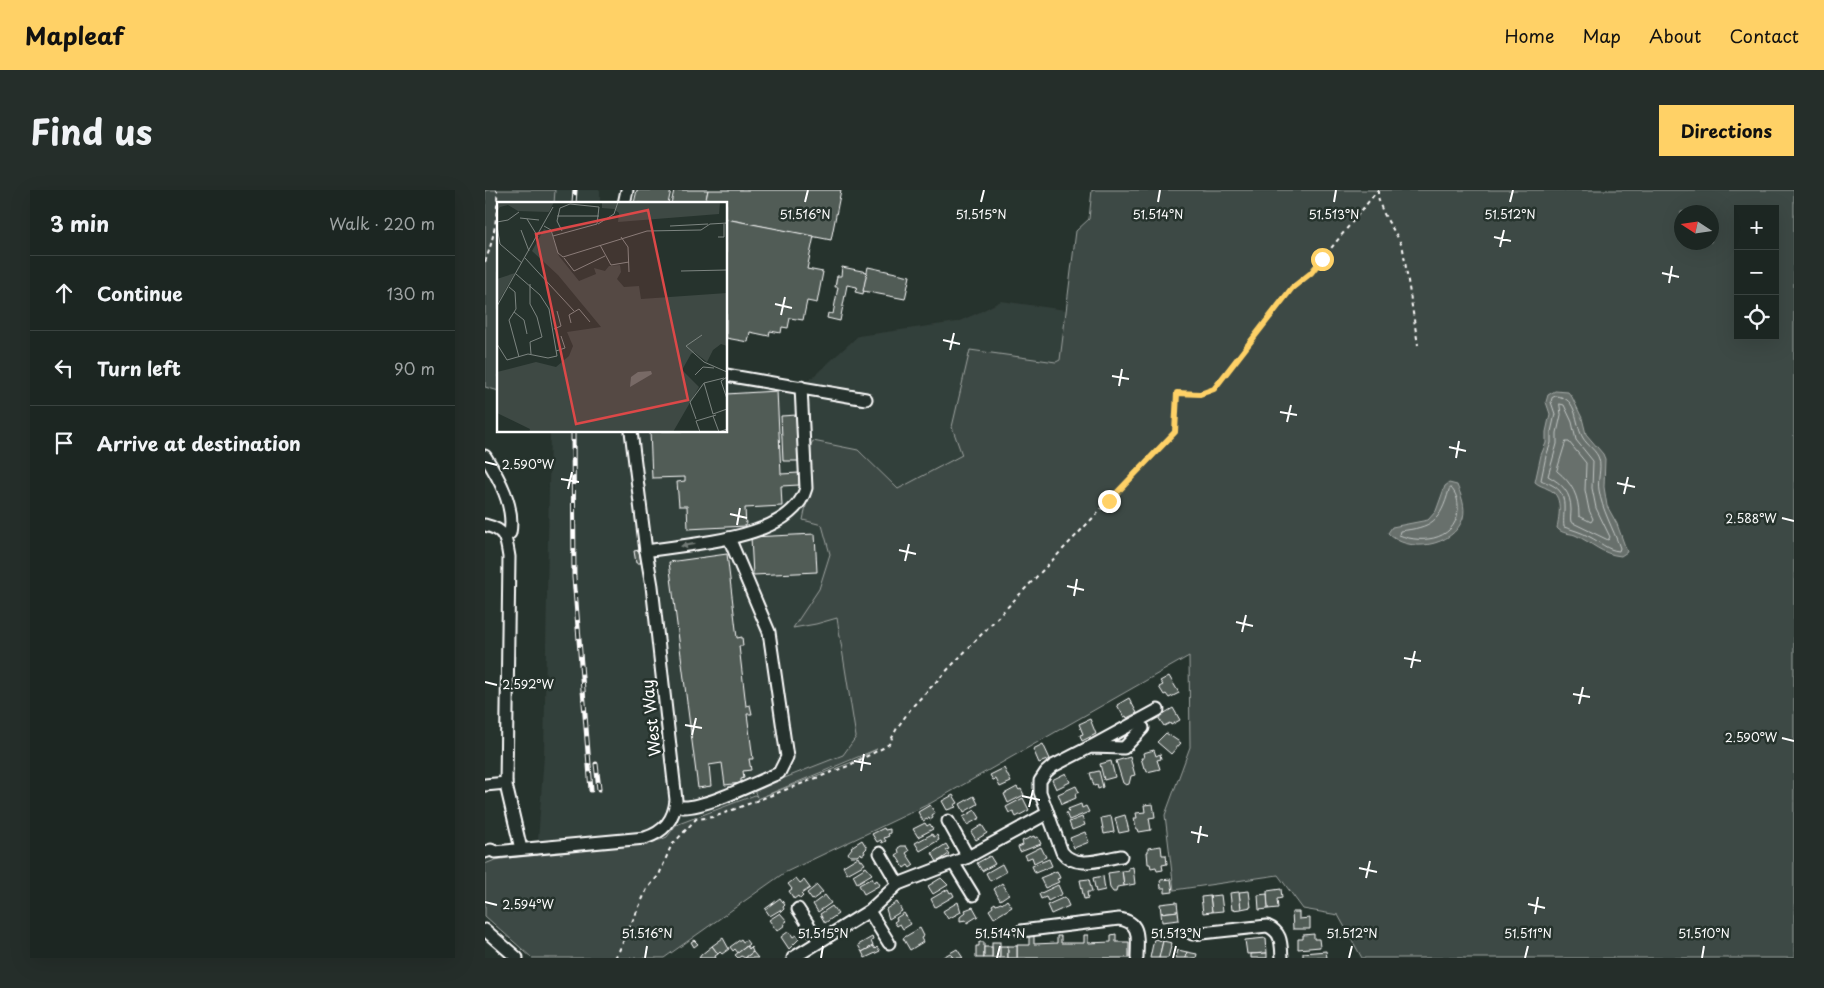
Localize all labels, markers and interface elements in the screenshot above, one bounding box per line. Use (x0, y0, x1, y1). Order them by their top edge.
text: Mapleaf (25, 17, 124, 53)
text: Home (1504, 22, 1554, 49)
text: Map (1582, 22, 1621, 49)
text: About (1649, 22, 1701, 49)
text: Contact (1729, 22, 1799, 49)
text: Find us (30, 104, 152, 157)
button: Directions (1659, 105, 1794, 156)
inset map (497, 202, 727, 432)
text: 51.516°N (779, 205, 831, 223)
text: 51.515°N (955, 205, 1007, 223)
text: 51.514°N (1133, 205, 1183, 223)
text: 51.513°N (1309, 205, 1359, 223)
text: 51.512°N (1484, 205, 1536, 223)
north arrow (1674, 205, 1719, 250)
map controls (1734, 205, 1779, 340)
button: + (1734, 205, 1779, 250)
text: 3 min (50, 207, 109, 239)
text: Walk · 220 m (329, 211, 435, 235)
route start (1311, 248, 1334, 271)
button: − (1734, 250, 1779, 295)
icon: ahead (50, 279, 78, 307)
text: Continue (97, 279, 183, 307)
text: 130 m (387, 281, 435, 305)
button: locate (1734, 295, 1779, 340)
icon: left (50, 354, 78, 382)
text: Turn left (97, 354, 181, 382)
text: 90 m (394, 356, 435, 380)
icon: arrive (50, 429, 78, 457)
text: Arrive at destination (97, 429, 301, 457)
text: 2.590°W (502, 455, 555, 473)
route end (1098, 490, 1121, 513)
text: 2.588°W (1725, 509, 1777, 527)
one-way arrow (679, 541, 695, 549)
text: 2.592°W (502, 675, 554, 693)
street label: West Way (634, 678, 666, 758)
text: 2.590°W (1725, 728, 1778, 746)
text: 2.594°W (502, 895, 554, 913)
text: 51.516°N (621, 924, 673, 942)
text: 51.515°N (797, 924, 849, 942)
text: 51.514°N (975, 924, 1025, 942)
text: 51.513°N (1151, 924, 1201, 942)
text: 51.512°N (1326, 924, 1378, 942)
text: 51.511°N (1504, 924, 1552, 942)
text: 51.510°N (1678, 924, 1730, 942)

